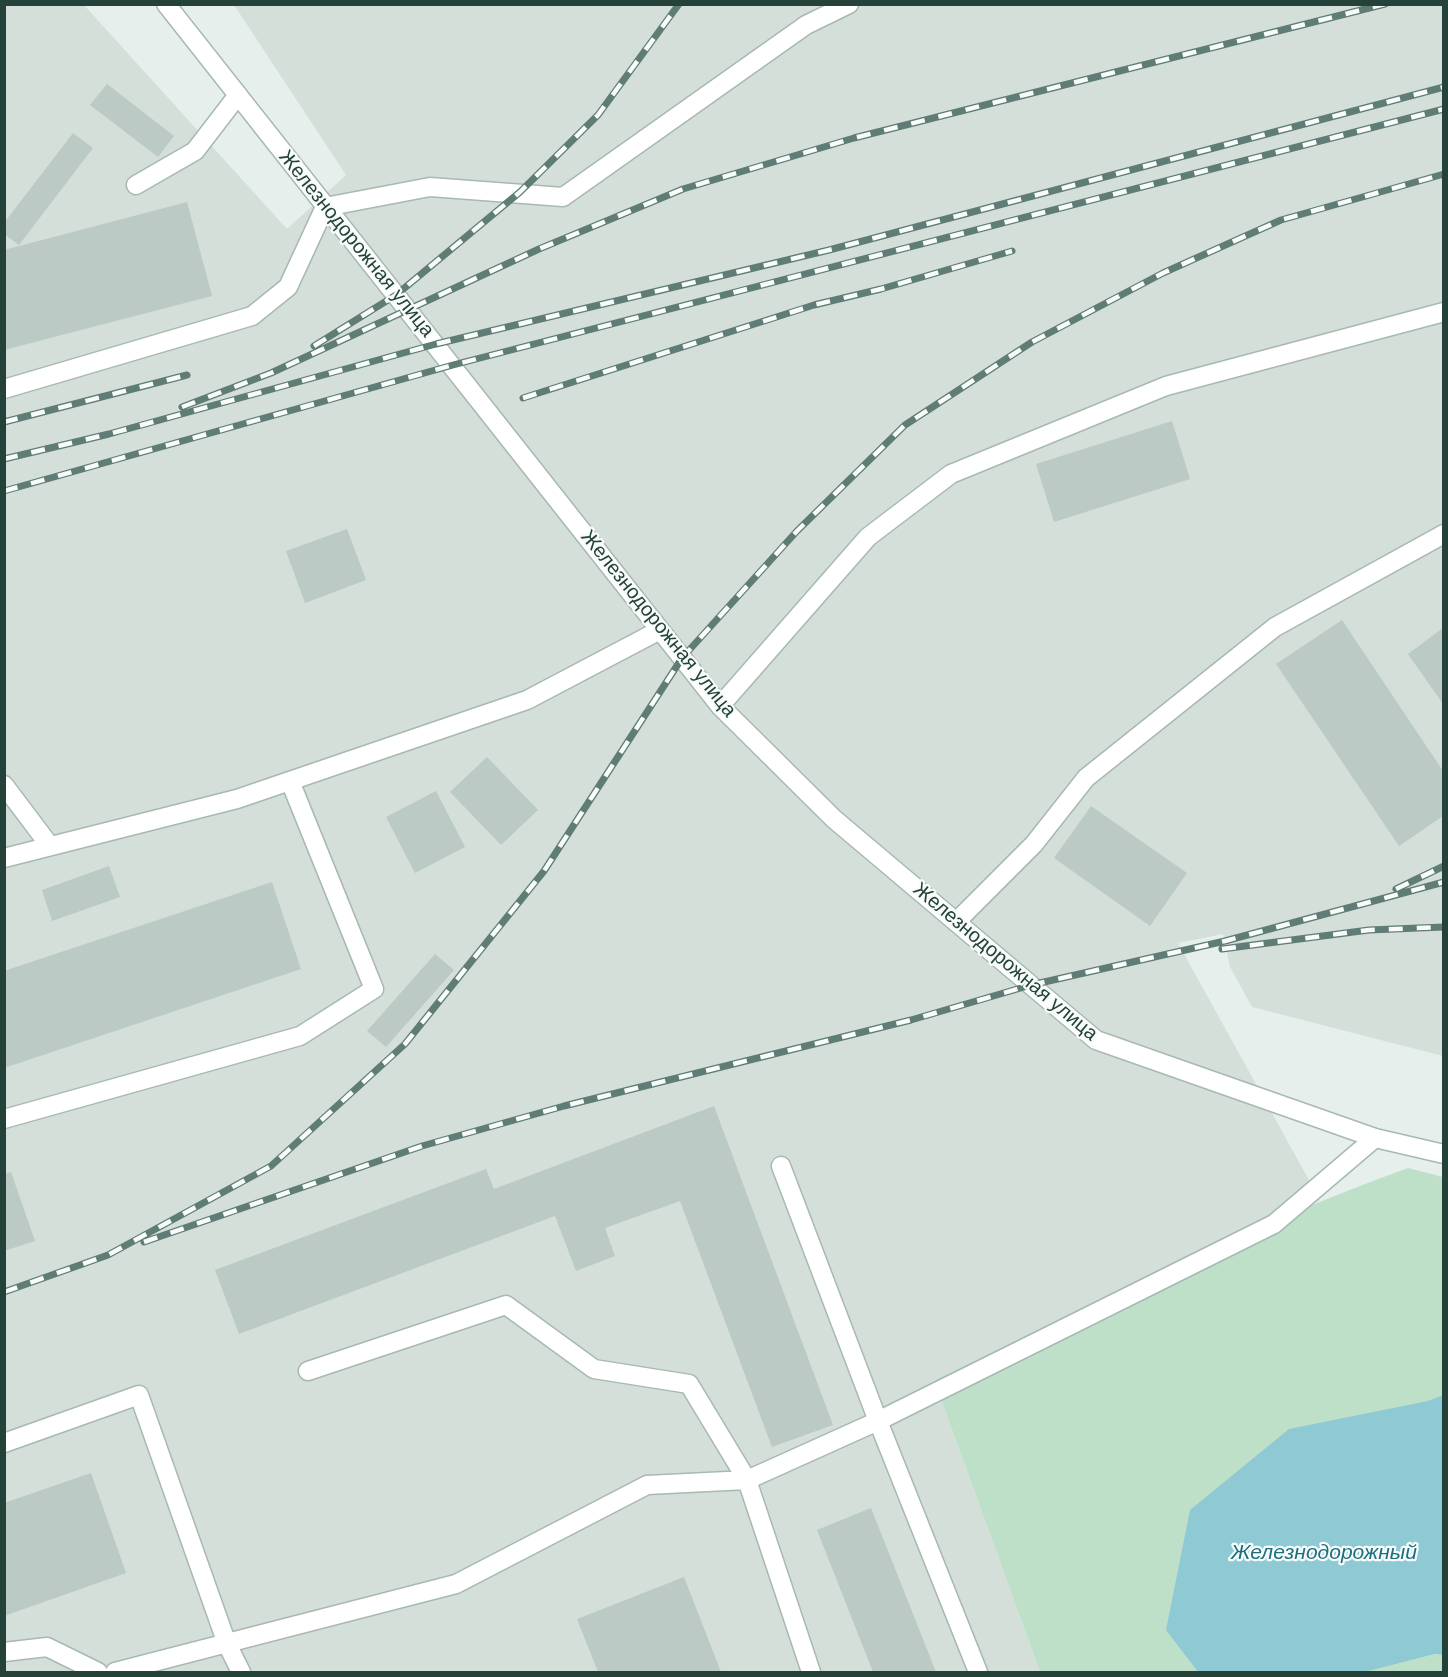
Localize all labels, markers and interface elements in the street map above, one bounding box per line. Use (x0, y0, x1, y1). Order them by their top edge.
street label: Железнодорожная улица (273, 146, 439, 342)
street label: Железнодорожная улица (575, 526, 741, 722)
street label: Железнодорожная улица (908, 878, 1102, 1046)
water label: Железнодорожный (1231, 1540, 1417, 1566)

